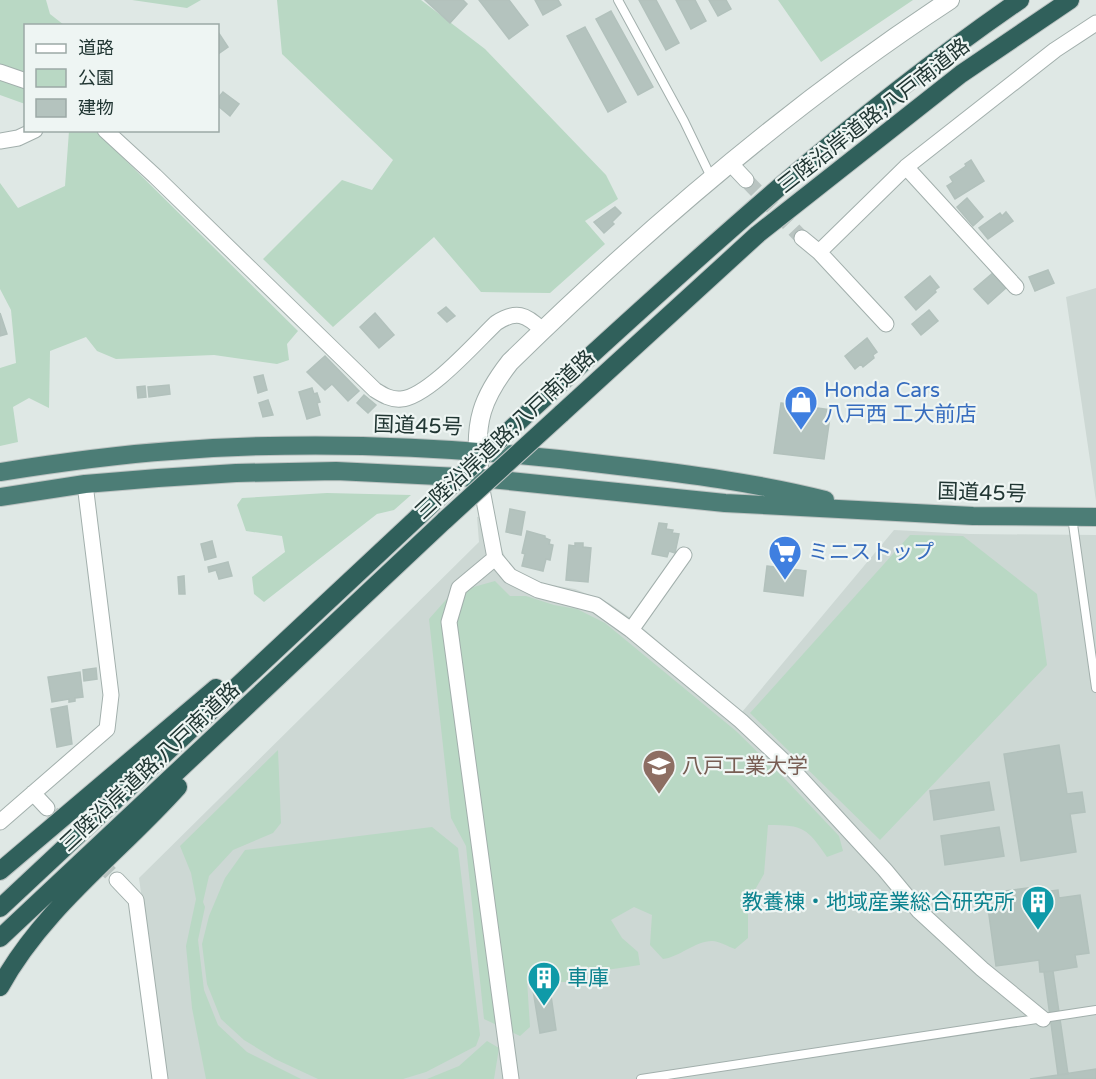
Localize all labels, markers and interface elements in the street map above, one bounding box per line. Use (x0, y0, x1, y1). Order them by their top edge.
legend (24, 24, 219, 132)
street label: 三陸沿岸道路;八戸南道路 (773, 33, 975, 199)
text: 道路 (78, 37, 114, 59)
text: 公園 (78, 67, 114, 89)
text: 建物 (78, 97, 114, 119)
street label: 三陸沿岸道路;八戸南道路 (410, 345, 600, 525)
place label: Honda Cars 八戸西 工大前店 (824, 378, 976, 427)
shop icon: Honda Cars 八戸西 工大前店 (783, 384, 819, 431)
street label: 国道45号 (373, 412, 463, 440)
street label: 国道45号 (937, 479, 1027, 507)
supermarket icon: ミニストップ (767, 534, 803, 581)
place label: ミニストップ (808, 540, 934, 565)
street label: 三陸沿岸道路;八戸南道路 (55, 677, 245, 857)
school or university icon: 八戸工業大学 (641, 748, 677, 795)
place label: 八戸工業大学 (682, 754, 808, 779)
building icon: 教養棟・地域産業総合研究所 (1020, 884, 1056, 931)
place label: 教養棟・地域産業総合研究所 (742, 890, 1015, 915)
building icon: 車庫 (526, 960, 562, 1007)
place label: 車庫 (567, 966, 609, 991)

